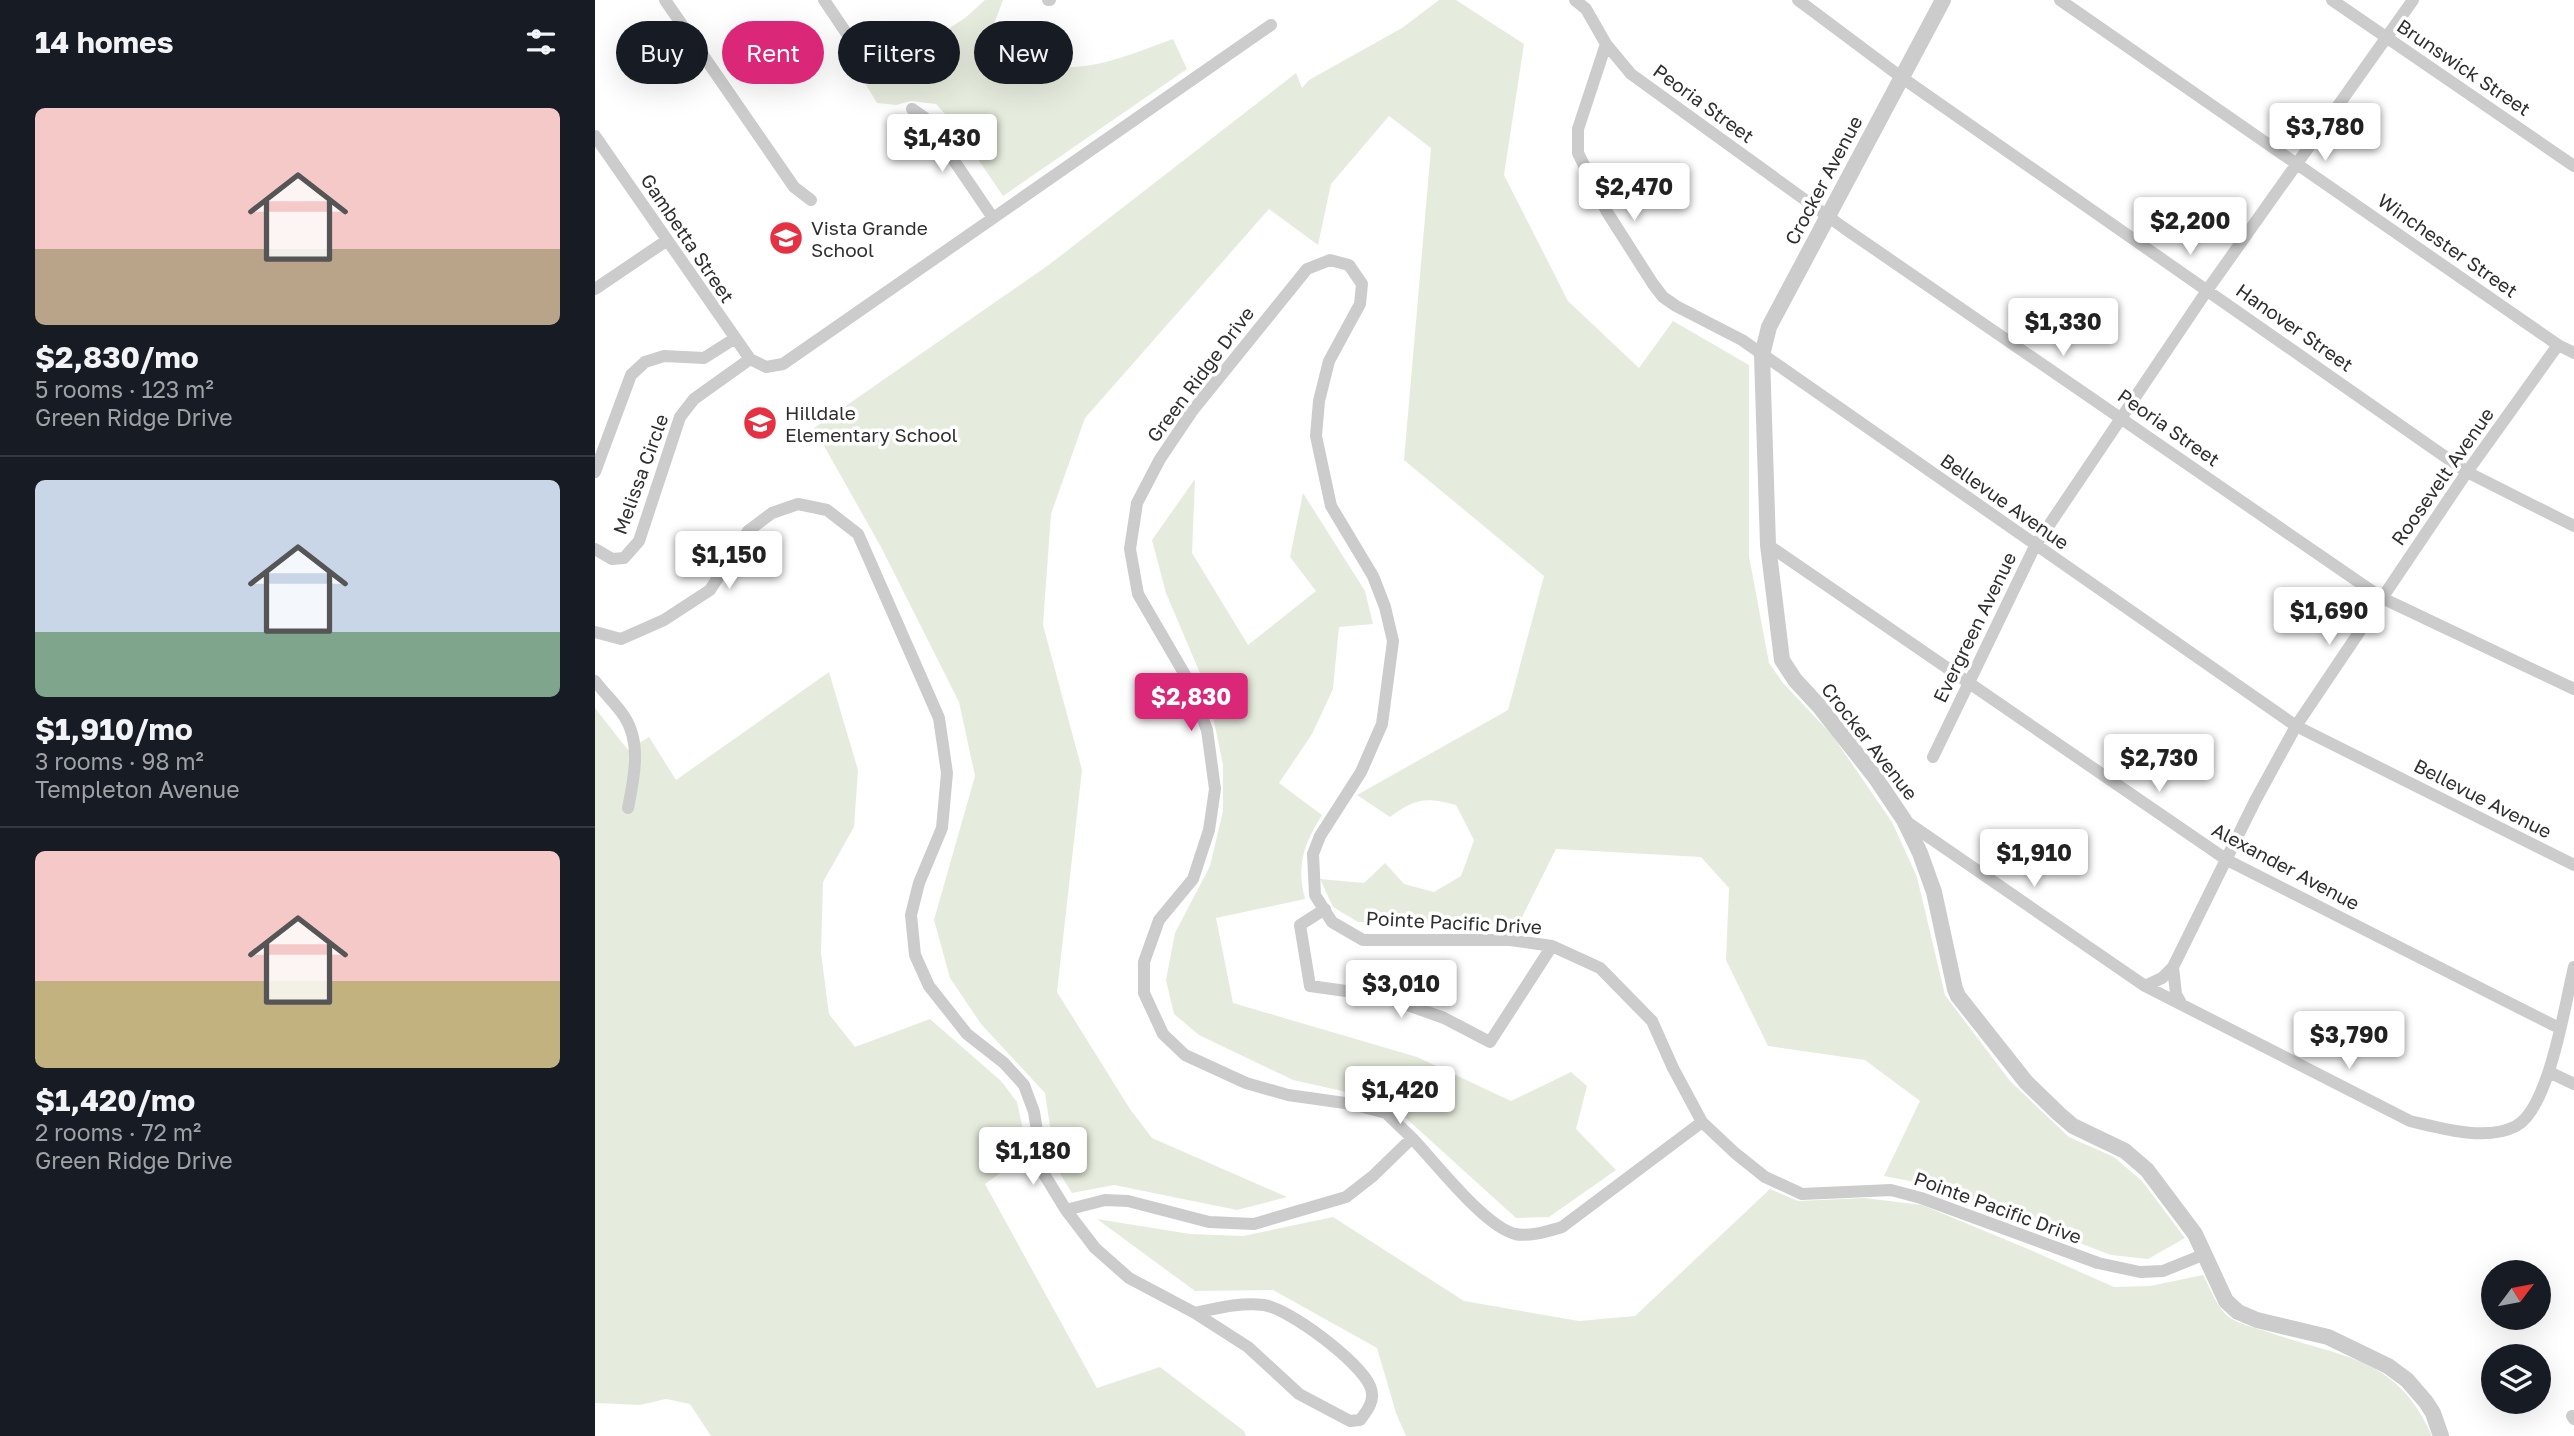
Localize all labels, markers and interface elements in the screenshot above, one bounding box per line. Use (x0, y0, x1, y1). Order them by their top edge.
street label: Brunswick Street (2393, 14, 2535, 120)
chip: Buy (616, 21, 708, 84)
chip: Rent (722, 21, 824, 84)
chip: Filters (838, 21, 960, 84)
chip: New (974, 21, 1073, 84)
icon: filters (522, 23, 560, 61)
text: 14 homes (35, 24, 174, 60)
street label: Peoria Street (1649, 59, 1759, 147)
pin: $3,780 (2268, 104, 2382, 163)
street label: Crocker Avenue (1779, 112, 1867, 248)
text: $3,780 (2285, 112, 2365, 140)
pin: $1,430 (885, 114, 999, 174)
text: $1,430 (903, 123, 981, 151)
icon: home (235, 154, 361, 280)
pin: $2,470 (1577, 164, 1691, 223)
street label: Gambetta Street (636, 169, 740, 307)
text: $2,470 (1595, 172, 1673, 200)
street label: Winchester Street (2374, 188, 2522, 302)
pin: $2,200 (2133, 198, 2247, 257)
text: $2,200 (2150, 206, 2230, 234)
place label: Vista Grande School (811, 216, 928, 261)
school or university icon: Vista Grande School (767, 219, 805, 257)
street label: Hanover Street (2232, 278, 2358, 376)
pin: $1,330 (2006, 298, 2120, 358)
street label: Green Ridge Drive (1142, 302, 1258, 446)
text: $1,330 (2024, 307, 2102, 335)
text: $2,830/mo (35, 339, 199, 375)
text: 5 rooms · 123 m² (35, 375, 214, 403)
street label: Peoria Street (2114, 383, 2224, 471)
place label: Hilldale Elementary School (785, 401, 958, 446)
text: Green Ridge Drive (35, 403, 233, 431)
street label: Roosevelt Avenue (2386, 403, 2498, 549)
school or university icon: Hilldale Elementary School (741, 404, 779, 442)
street label: Melissa Circle (608, 411, 672, 537)
street label: Bellevue Avenue (1936, 448, 2074, 554)
icon: home (235, 526, 361, 652)
pin: $1,150 (672, 532, 786, 591)
text: $1,150 (691, 540, 767, 568)
street label: Evergreen Avenue (1928, 548, 2020, 706)
pin: $1,690 (2272, 588, 2386, 647)
text: $1,690 (2290, 596, 2368, 624)
pin: $2,830 (1134, 674, 1248, 733)
street label: Crocker Avenue (1817, 678, 1923, 804)
text: $2,830 (1151, 682, 1231, 710)
text: $1,910/mo (35, 711, 193, 747)
pin: $2,730 (2102, 734, 2216, 794)
text: $2,730 (2120, 743, 2198, 771)
text: 3 rooms · 98 m² (35, 747, 204, 775)
street label: Bellevue Avenue (2410, 753, 2556, 843)
text: Templeton Avenue (35, 775, 240, 803)
street label: Alexander Avenue (2208, 817, 2364, 915)
pin: $1,910 (1977, 830, 2091, 889)
text: $1,910 (1996, 838, 2072, 866)
icon: home (235, 897, 361, 1023)
street label: Pointe Pacific Drive (1365, 906, 1543, 938)
pin: $3,010 (1344, 960, 1458, 1020)
text: $3,010 (1362, 969, 1440, 997)
pin: $3,790 (2292, 1012, 2406, 1071)
text: $3,790 (2310, 1020, 2388, 1048)
pin: $1,420 (1343, 1066, 1457, 1126)
text: $1,420 (1361, 1075, 1439, 1103)
text: $1,420/mo (35, 1082, 195, 1118)
text: 2 rooms · 72 m² (35, 1118, 201, 1146)
pin: $1,180 (976, 1128, 1090, 1187)
text: $1,180 (995, 1136, 1071, 1164)
text: Green Ridge Drive (35, 1146, 233, 1174)
street label: Pointe Pacific Drive (1911, 1166, 2085, 1248)
north arrow (2481, 1260, 2551, 1330)
map controls (2481, 1260, 2551, 1414)
button: layers (2481, 1344, 2551, 1414)

